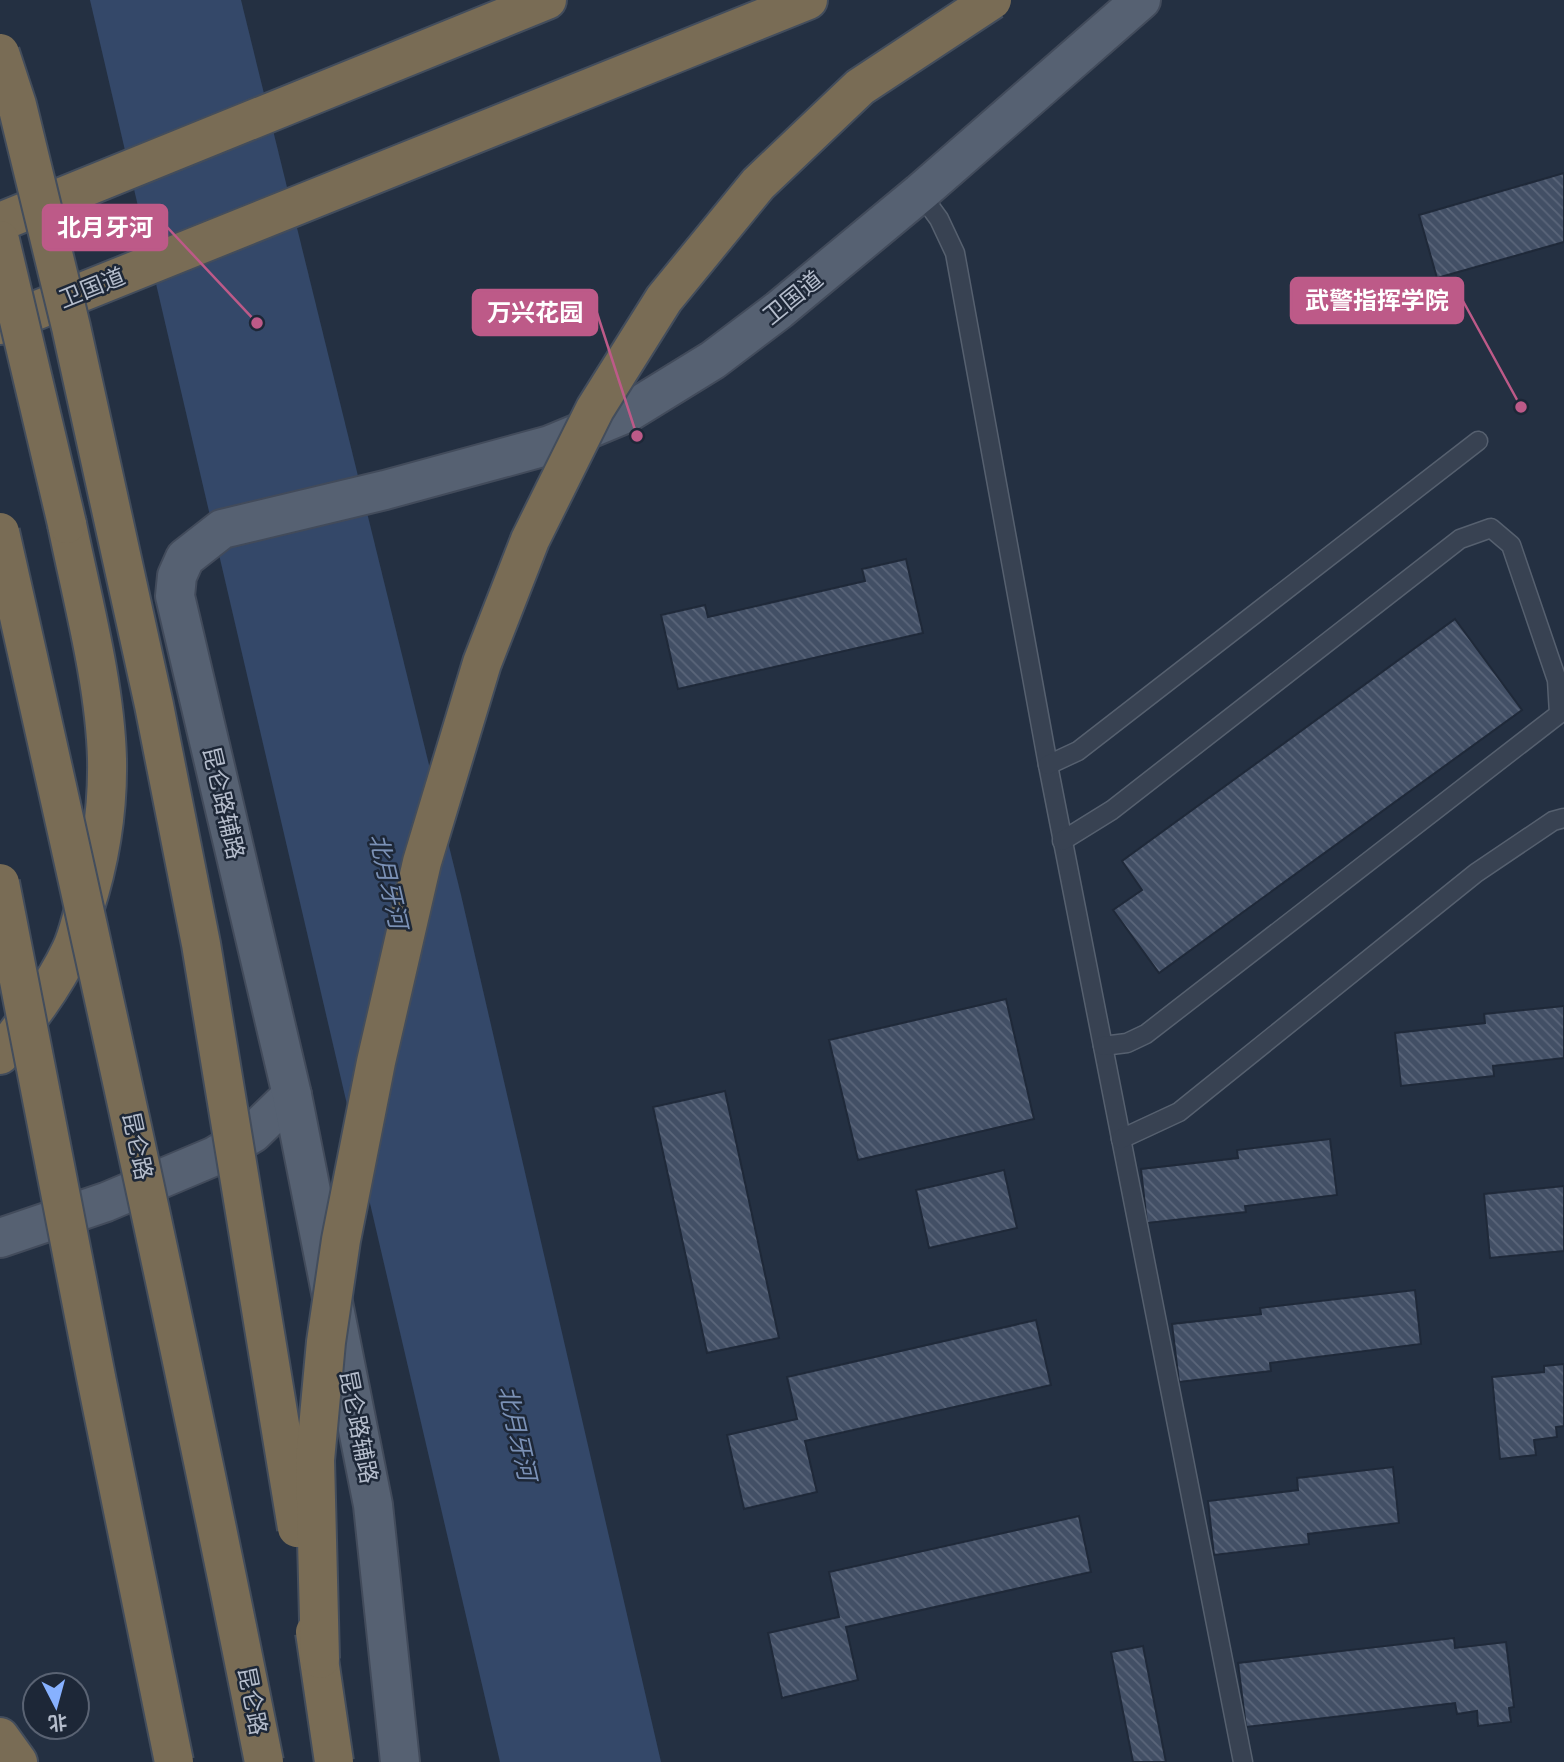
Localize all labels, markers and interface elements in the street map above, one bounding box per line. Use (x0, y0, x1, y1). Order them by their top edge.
callout: 北月牙河 (43, 205, 167, 250)
text: 北月牙河 (57, 214, 153, 242)
street label: 卫国道 (55, 263, 129, 313)
street label: 卫国道 (758, 266, 828, 330)
callout: 武警指挥学院 (1291, 278, 1463, 323)
text: 武警指挥学院 (1305, 287, 1449, 315)
callout: 万兴花园 (473, 290, 597, 335)
text: 万兴花园 (487, 299, 583, 327)
street label: 昆仑路辅路 (197, 744, 249, 862)
water label: 北月牙河 (364, 831, 413, 935)
street label: 昆仑路 (117, 1109, 157, 1183)
street label: 昆仑路辅路 (334, 1368, 382, 1486)
water label: 北月牙河 (493, 1383, 542, 1487)
street label: 昆仑路 (232, 1665, 272, 1737)
north arrow (21, 1671, 91, 1741)
text: 北 (47, 1710, 68, 1734)

